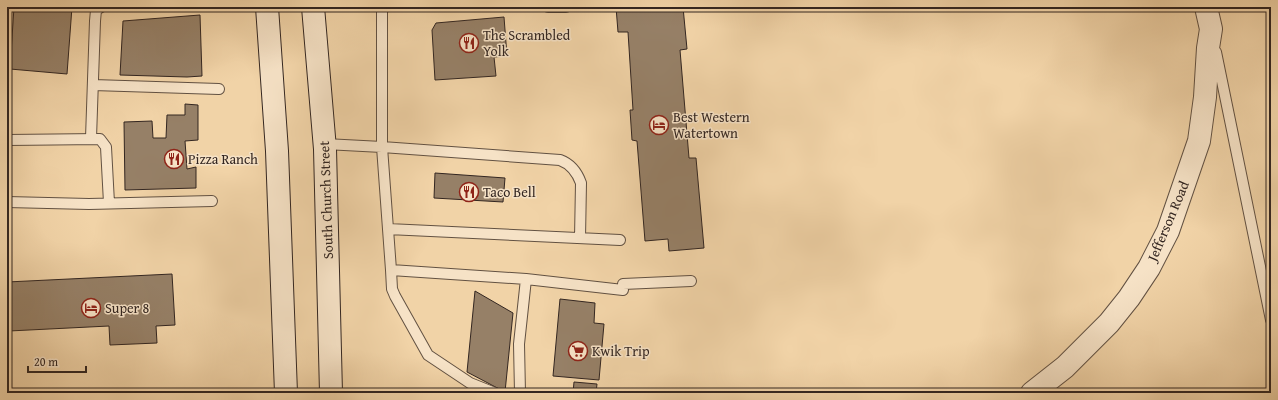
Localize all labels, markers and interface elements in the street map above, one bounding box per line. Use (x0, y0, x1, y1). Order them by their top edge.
place label: The Scrambled Yolk (483, 25, 571, 61)
restaurant icon: The Scrambled Yolk (458, 32, 480, 54)
place label: Best Western Watertown (673, 107, 750, 143)
hotel icon: Best Western Watertown (648, 114, 670, 136)
street label: South Church Street (314, 140, 338, 260)
restaurant icon: Pizza Ranch (163, 148, 185, 170)
place label: Pizza Ranch (188, 149, 258, 169)
street label: Jefferson Road (1141, 177, 1194, 266)
restaurant icon: Taco Bell (458, 181, 480, 203)
place label: Taco Bell (483, 182, 536, 202)
hotel icon: Super 8 (80, 297, 102, 319)
place label: Super 8 (105, 298, 149, 318)
supermarket icon: Kwik Trip (567, 340, 589, 362)
place label: Kwik Trip (592, 341, 650, 361)
scale bar (28, 348, 86, 374)
text: 20 m (34, 353, 58, 370)

